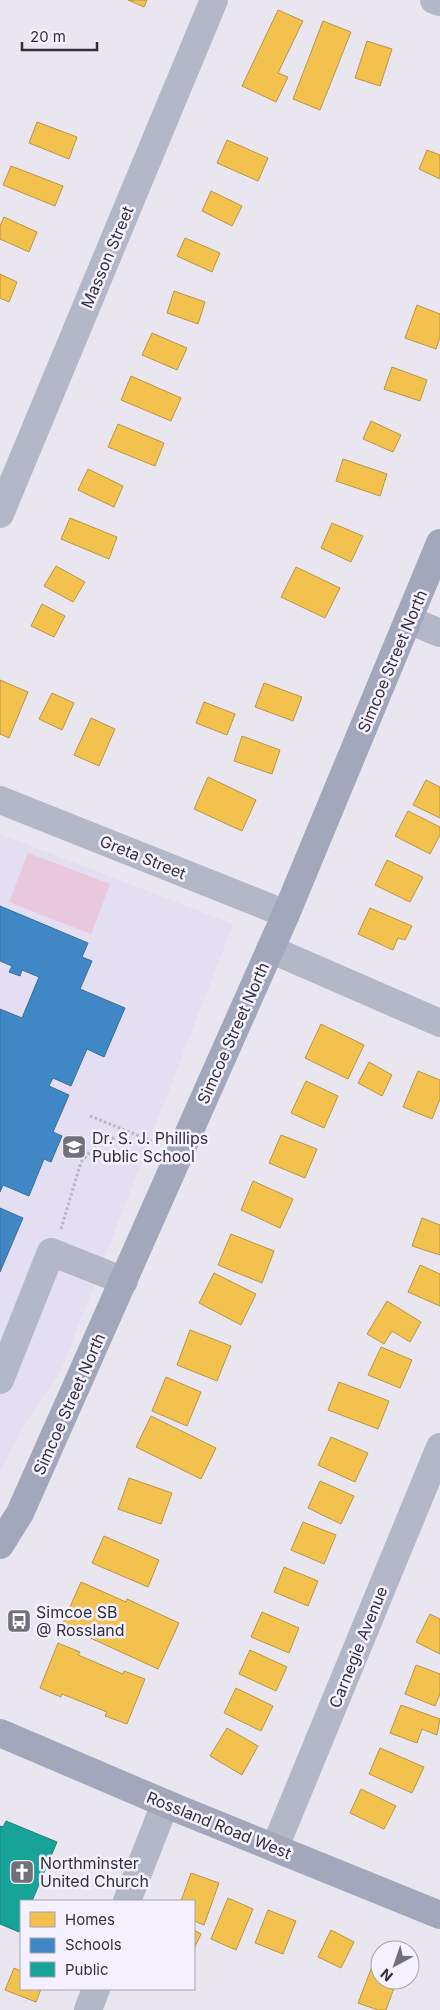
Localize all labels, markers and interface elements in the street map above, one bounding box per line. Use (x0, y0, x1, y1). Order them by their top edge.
scale bar (22, 20, 98, 52)
text: 20 m (30, 27, 66, 46)
street label: Masson Street (76, 203, 138, 311)
street label: Simcoe Street North (353, 587, 431, 735)
street label: Greta Street (97, 831, 189, 883)
street label: Simcoe Street North (193, 959, 273, 1107)
place label: Dr. S. J. Phillips Public School (92, 1128, 208, 1166)
school or university icon: Dr. S. J. Phillips Public School (61, 1134, 87, 1160)
street label: Simcoe Street North (29, 1330, 109, 1478)
street label: Carnegie Avenue (324, 1583, 392, 1711)
place label: Simcoe SB @ Rossland (36, 1602, 125, 1640)
bus stop icon: Simcoe SB @ Rossland (6, 1608, 32, 1634)
street label: Rossland Road West (144, 1787, 294, 1863)
place label: Northminster United Church (40, 1853, 149, 1891)
church icon: Northminster United Church (9, 1859, 35, 1885)
legend (20, 1900, 195, 1990)
text: Homes (65, 1910, 115, 1929)
text: Schools (65, 1935, 122, 1954)
north arrow (370, 1940, 420, 1990)
text: Public (65, 1960, 108, 1979)
text: N (377, 1965, 396, 1985)

